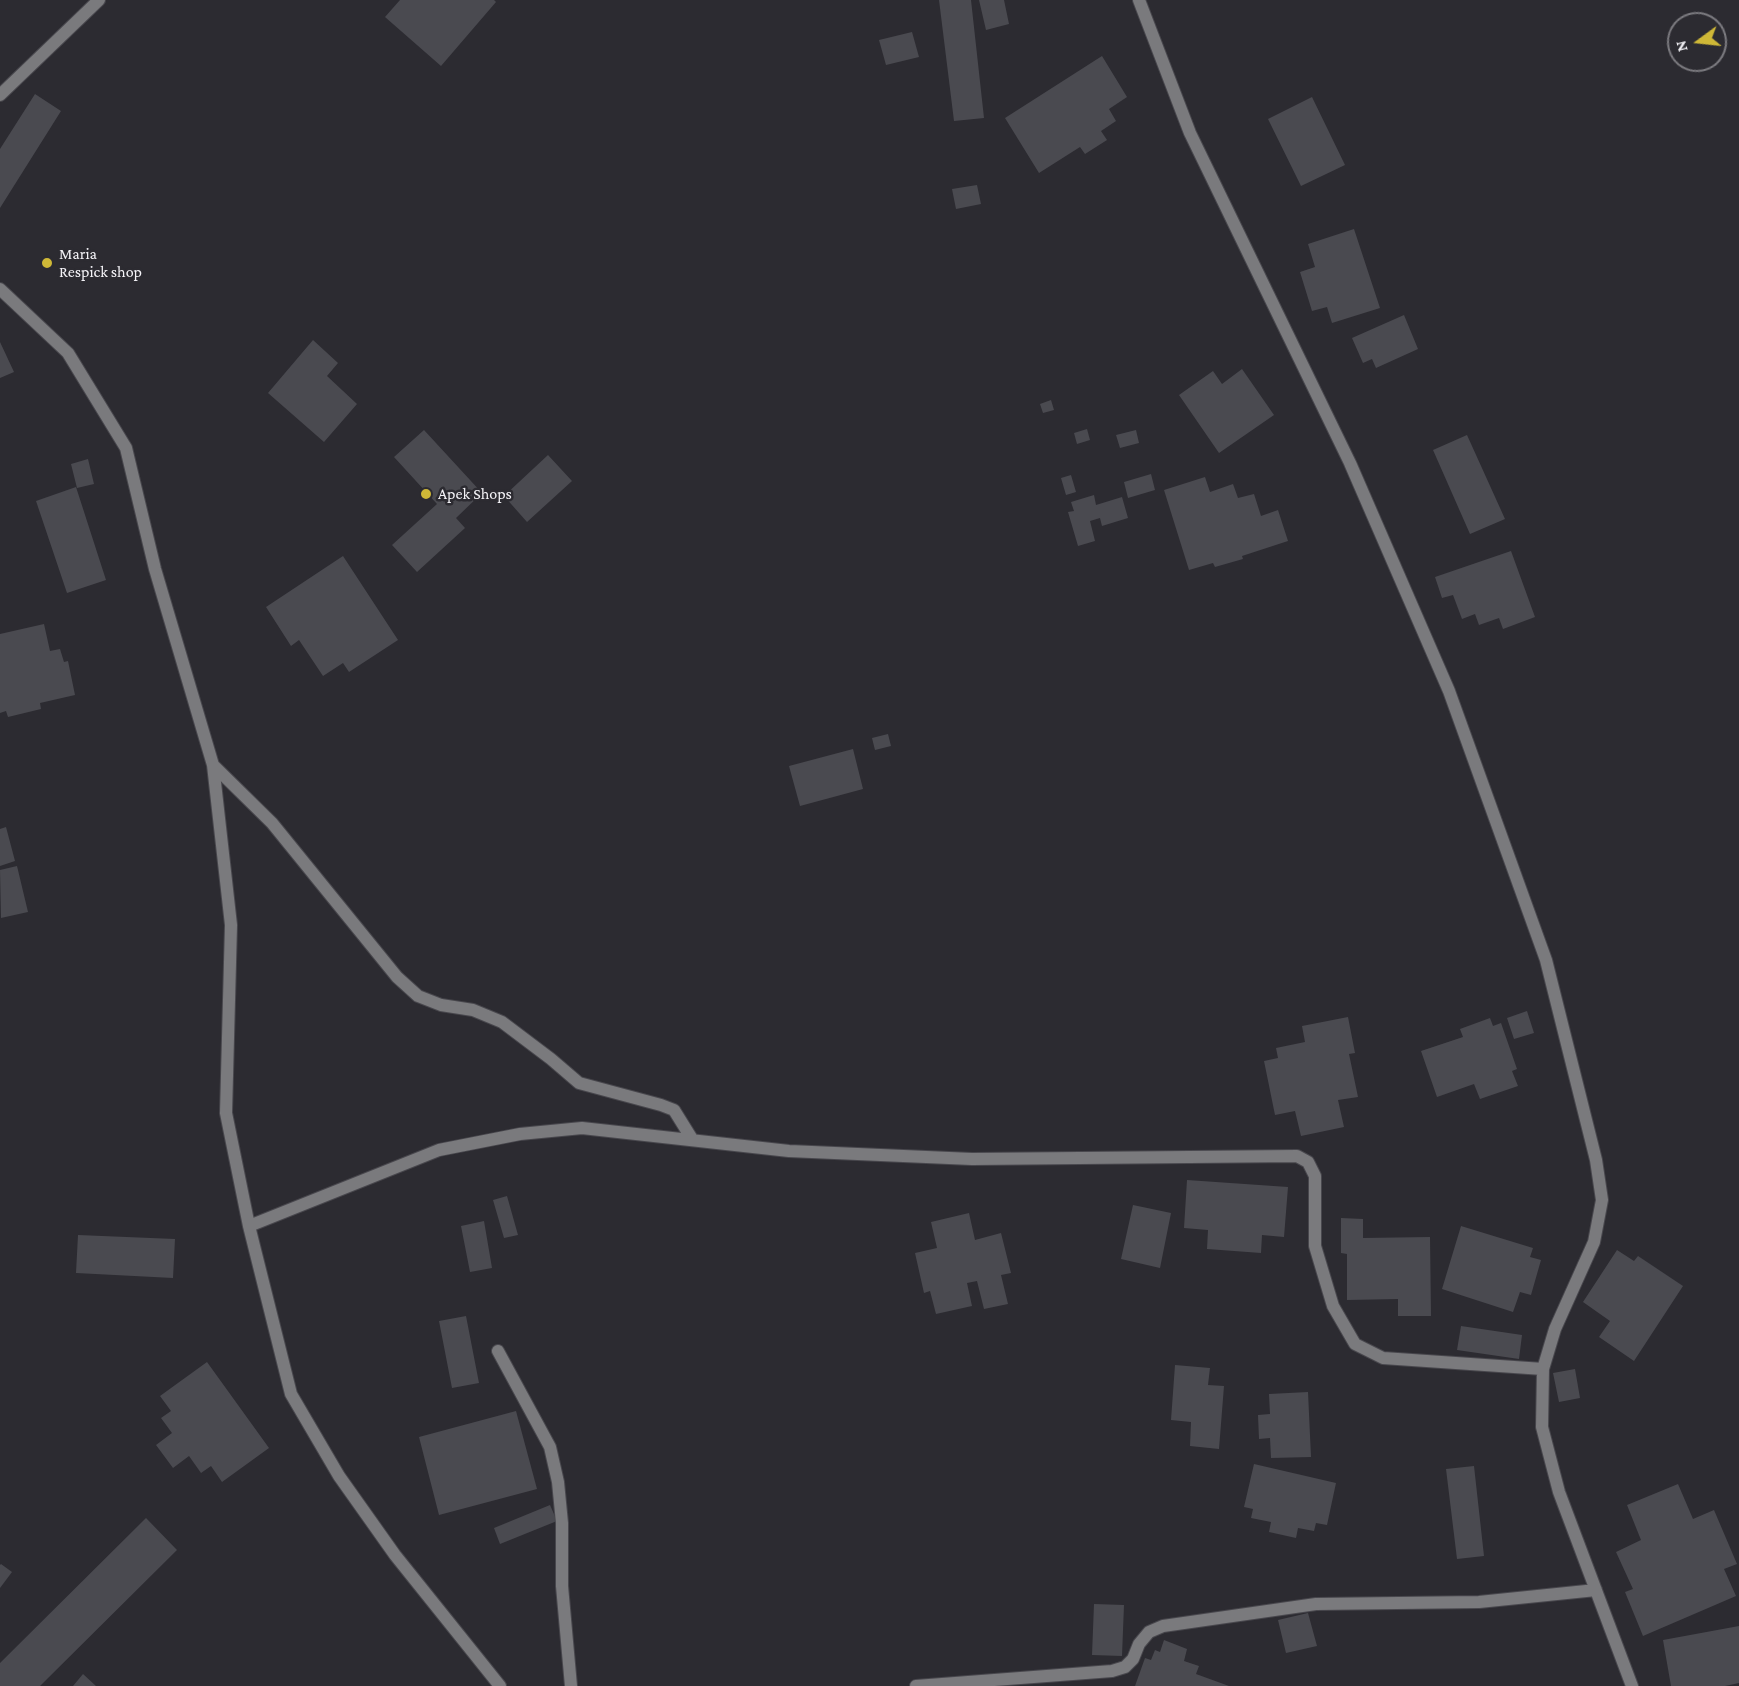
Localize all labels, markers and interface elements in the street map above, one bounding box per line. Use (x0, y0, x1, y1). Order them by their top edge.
north arrow (1667, 12, 1727, 72)
text: N (1671, 39, 1691, 54)
place label: Maria Respick shop (59, 244, 142, 282)
marker: Maria Respick shop (40, 256, 54, 270)
place label: Apek Shops (438, 484, 512, 504)
marker: Apek Shops (419, 487, 433, 501)

